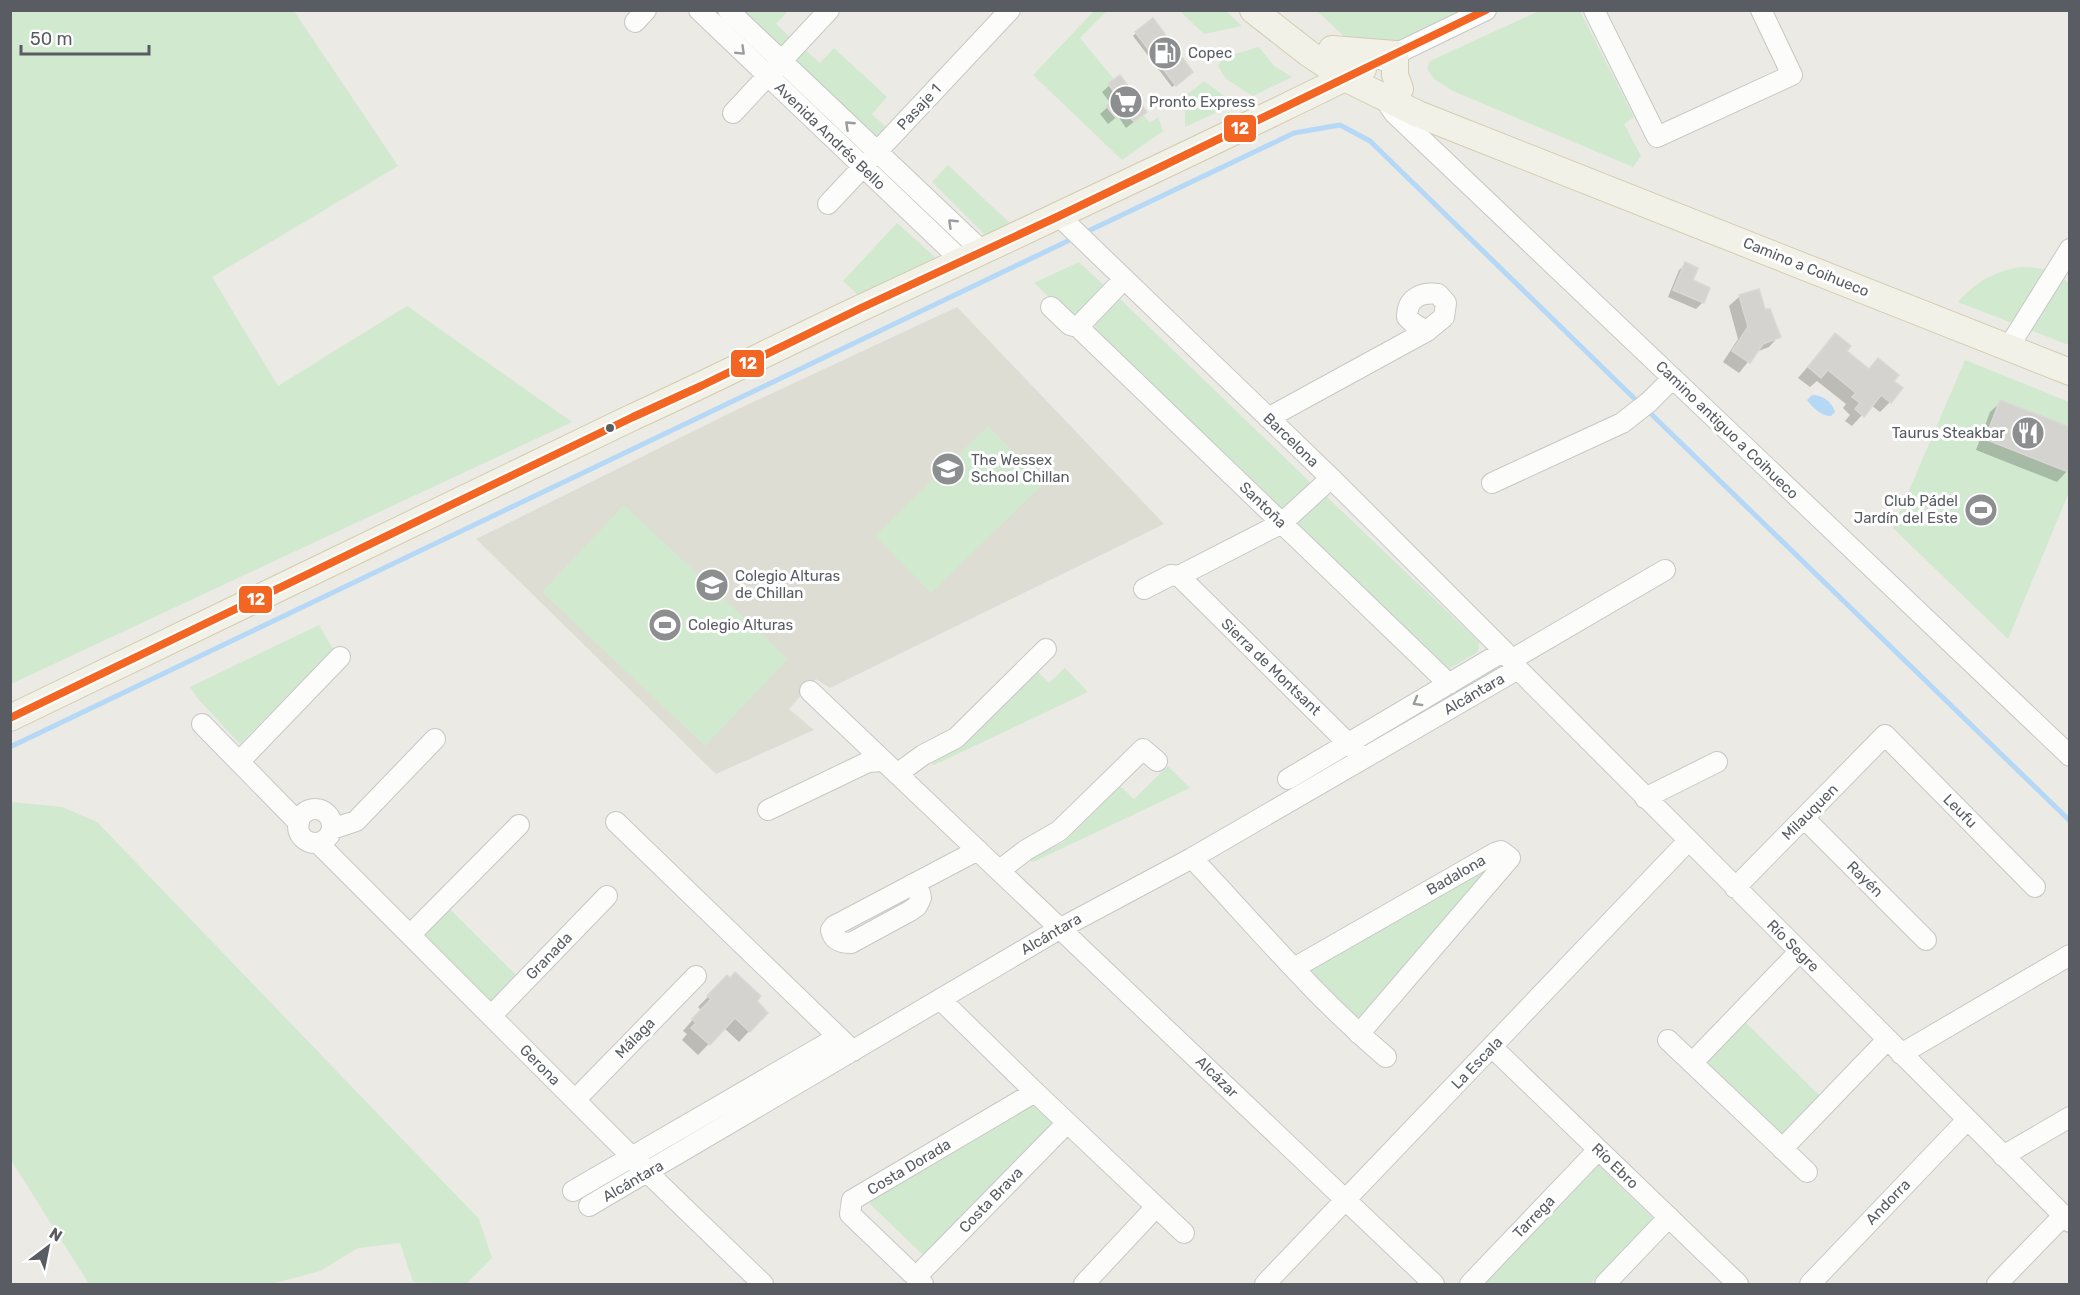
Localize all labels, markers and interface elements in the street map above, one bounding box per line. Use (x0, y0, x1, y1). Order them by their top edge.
scale bar (21, 18, 148, 56)
text: 50 m (30, 28, 73, 50)
fuel station icon: Copec (1147, 35, 1183, 71)
one-way arrow (735, 44, 745, 55)
place label: Copec (1188, 44, 1232, 62)
street label: Avenida Andrés Bello (771, 79, 889, 193)
street label: Pasaje 1 (893, 80, 945, 134)
supermarket icon: Pronto Express (1108, 84, 1144, 120)
place label: Pronto Express (1149, 93, 1256, 111)
line badge: 12 (1223, 114, 1257, 143)
text: 12 (1231, 119, 1249, 138)
one-way arrow (845, 121, 856, 132)
one-way arrow (949, 219, 959, 230)
street label: Camino a Coihueco (1740, 234, 1872, 300)
line badge: 12 (730, 349, 765, 378)
text: 12 (739, 354, 757, 373)
street label: Camino antiguo a Coihueco (1652, 357, 1802, 503)
street label: Barcelona (1260, 409, 1322, 471)
restaurant icon: Taurus Steakbar (2010, 415, 2046, 451)
unlabelled marker (604, 422, 616, 434)
place label: Taurus Steakbar (1892, 424, 2005, 442)
school or university icon: The Wessex School Chillan (930, 451, 966, 487)
place label: The Wessex School Chillan (971, 451, 1070, 486)
street label: Santoña (1236, 478, 1290, 532)
place label: Club Pádel Jardín del Este (1854, 492, 1958, 527)
sports icon: Club Pádel Jardín del Este (1963, 492, 1999, 528)
school or university icon: Colegio Alturas de Chillan (694, 567, 730, 603)
place label: Colegio Alturas de Chillan (735, 567, 841, 602)
line badge: 12 (238, 585, 273, 614)
text: 12 (247, 590, 265, 609)
sports icon: Colegio Alturas (647, 607, 683, 643)
street label: Sierra de Montsant (1217, 615, 1325, 719)
place label: Colegio Alturas (688, 616, 794, 634)
street label: Alcántara (1440, 669, 1508, 719)
one-way arrow (1413, 695, 1423, 707)
street label: Milauquen (1778, 780, 1842, 844)
street label: Leufu (1939, 790, 1981, 832)
street label: Badalona (1423, 851, 1489, 899)
street label: Rayén (1843, 857, 1887, 901)
street label: Alcántara (1017, 909, 1085, 959)
street label: Río Segre (1763, 916, 1823, 976)
street label: Granada (522, 929, 576, 983)
street label: Málaga (611, 1014, 659, 1062)
street label: La Escala (1448, 1033, 1506, 1093)
street label: Gerona (516, 1041, 564, 1089)
street label: Alcázar (1192, 1053, 1242, 1102)
street label: Costa Dorada (864, 1135, 954, 1199)
street label: Río Ebro (1588, 1139, 1642, 1193)
street label: Alcántara (599, 1156, 667, 1206)
street label: Costa Brava (955, 1164, 1027, 1236)
street label: Andorra (1862, 1176, 1914, 1228)
street label: Tarrega (1509, 1192, 1559, 1242)
north arrow (18, 1217, 78, 1277)
text: N (46, 1224, 66, 1246)

